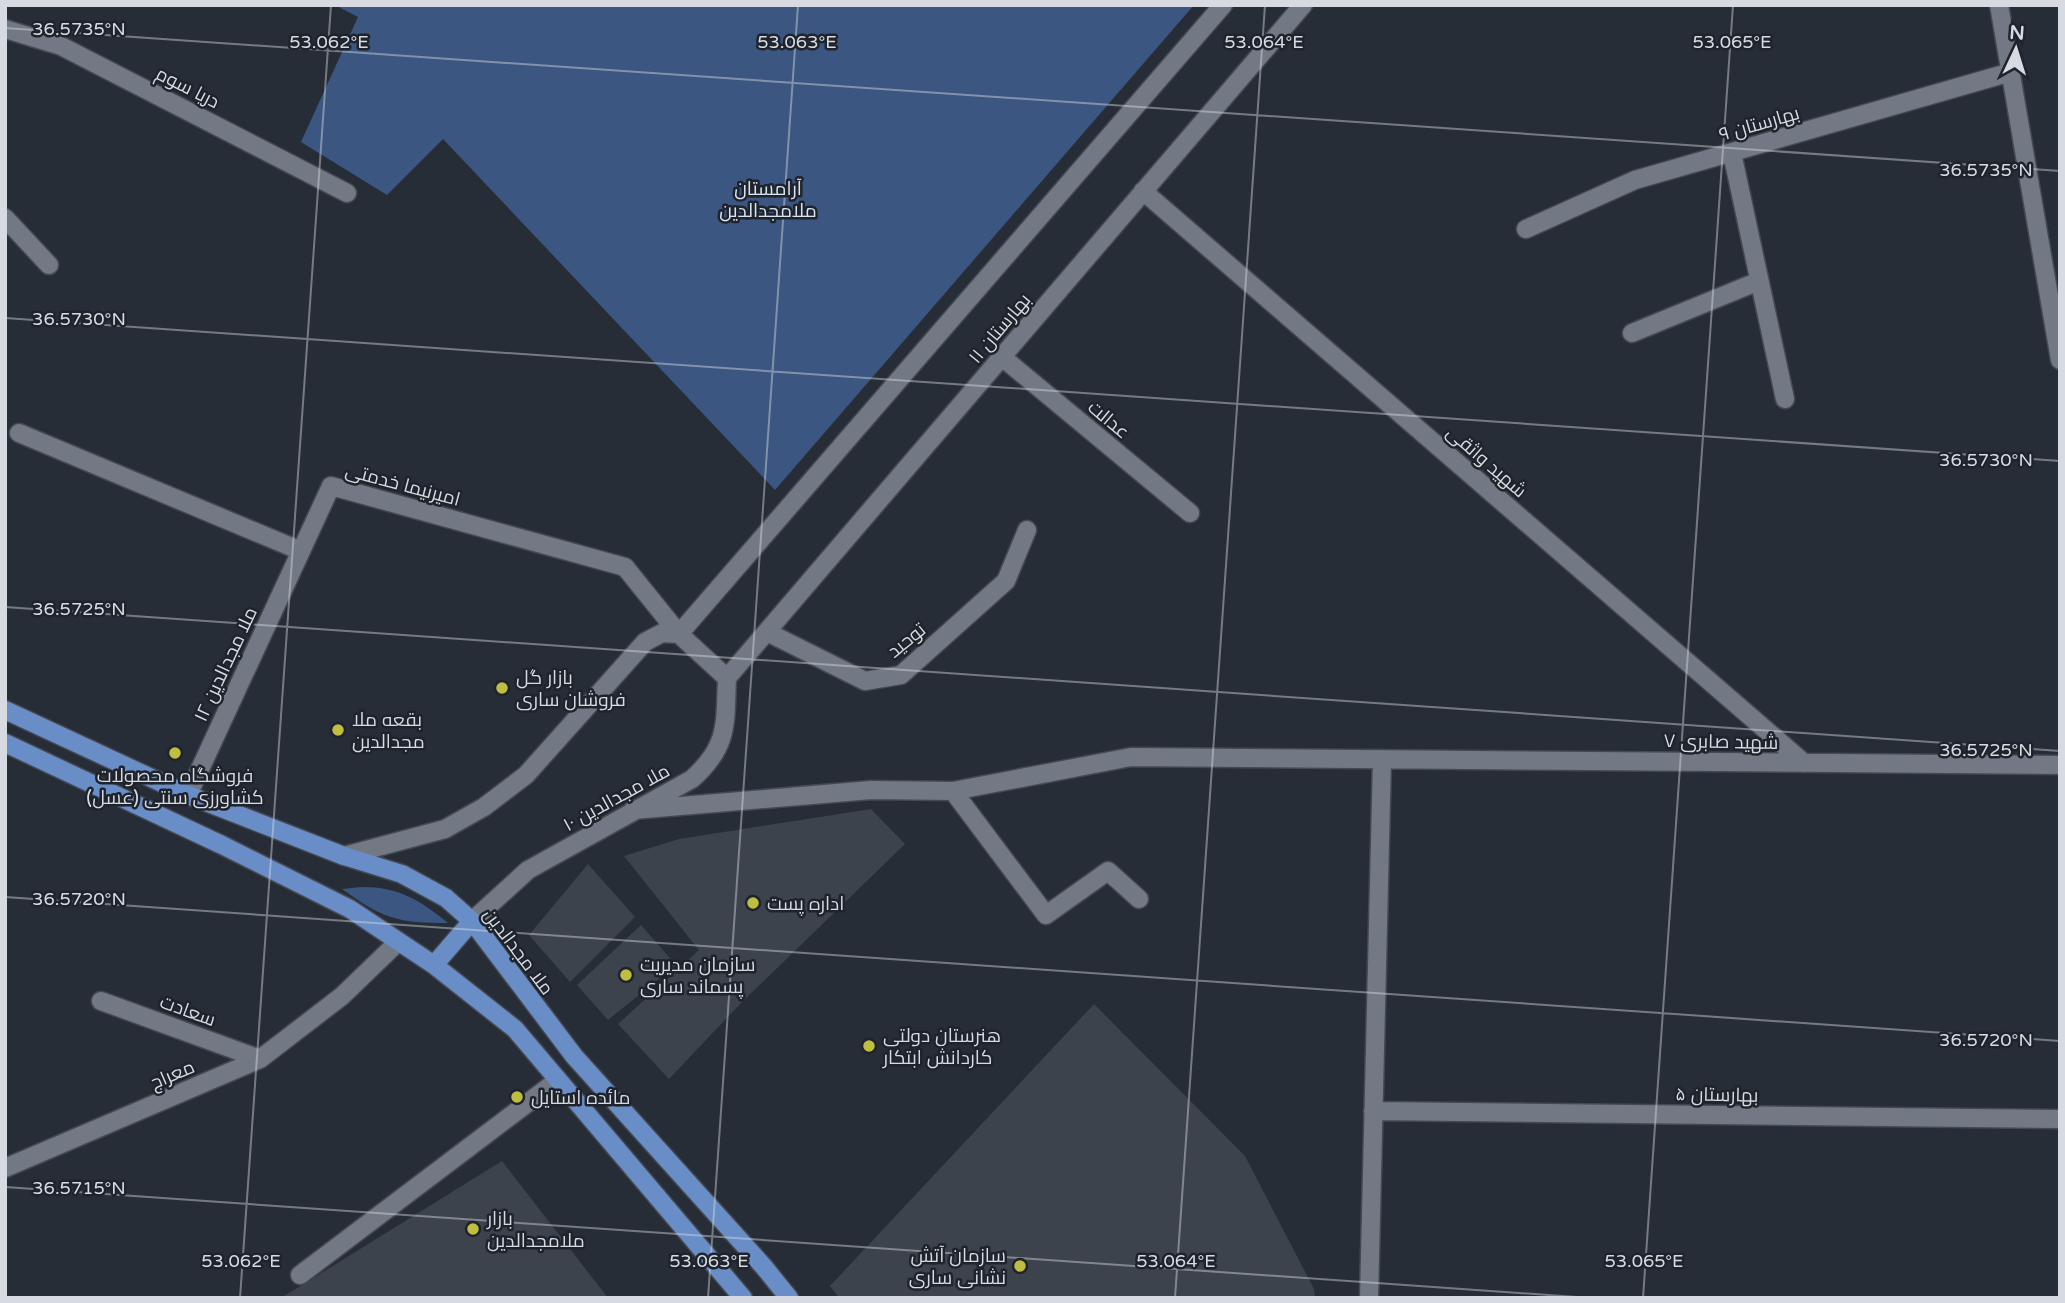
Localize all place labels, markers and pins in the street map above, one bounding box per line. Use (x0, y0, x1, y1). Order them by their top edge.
place label: بازار گل فروشان ساری (516, 667, 626, 711)
marker: بازار گل فروشان ساری (494, 680, 510, 696)
place label: بقعه ملا مجدالدين (352, 709, 425, 753)
marker: بقعه ملا مجدالدين (330, 722, 346, 738)
marker: فروشگاه محصولات کشاورزی سنتی (عسل) (167, 745, 183, 761)
place label: فروشگاه محصولات کشاورزی سنتی (عسل) (86, 765, 264, 809)
place label: اداره پست (767, 893, 844, 916)
marker: اداره پست (745, 895, 761, 911)
place label: سازمان مدیریت پسماند ساری (640, 954, 755, 999)
marker: سازمان مدیریت پسماند ساری (618, 967, 634, 983)
place label: هنرستان دولتی کاردانش ابتکار (882, 1025, 1001, 1069)
marker: هنرستان دولتی کاردانش ابتکار (861, 1038, 877, 1054)
place label: مائده استایل (531, 1087, 630, 1109)
marker: مائده استایل (509, 1089, 525, 1105)
place label: بازار ملامجدالدین (486, 1208, 585, 1252)
marker: بازار ملامجدالدین (465, 1221, 481, 1237)
place label: سازمان آتش نشانی ساری (909, 1245, 1006, 1289)
marker: سازمان آتش نشانی ساری (1012, 1258, 1028, 1274)

